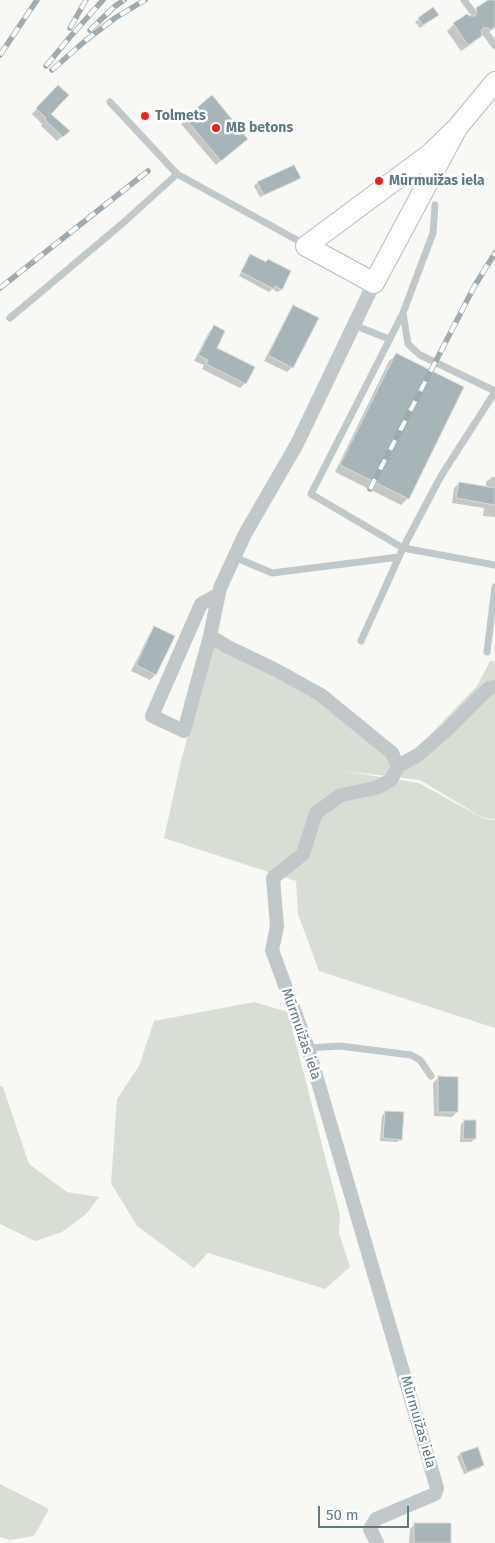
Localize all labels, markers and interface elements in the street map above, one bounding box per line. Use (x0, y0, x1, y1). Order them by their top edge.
place label: Tolmets (155, 108, 206, 124)
marker: Tolmets (139, 110, 151, 122)
place label: MB betons (226, 120, 293, 136)
marker: MB betons (210, 122, 222, 134)
place label: Mūrmuižas iela (389, 173, 485, 189)
marker: Mūrmuižas iela (373, 175, 385, 187)
street label: Mūrmuižas iela (278, 986, 324, 1082)
street label: Mūrmuižas iela (397, 1374, 439, 1470)
scale bar (320, 1496, 411, 1528)
text: 50 m (326, 1506, 359, 1524)

